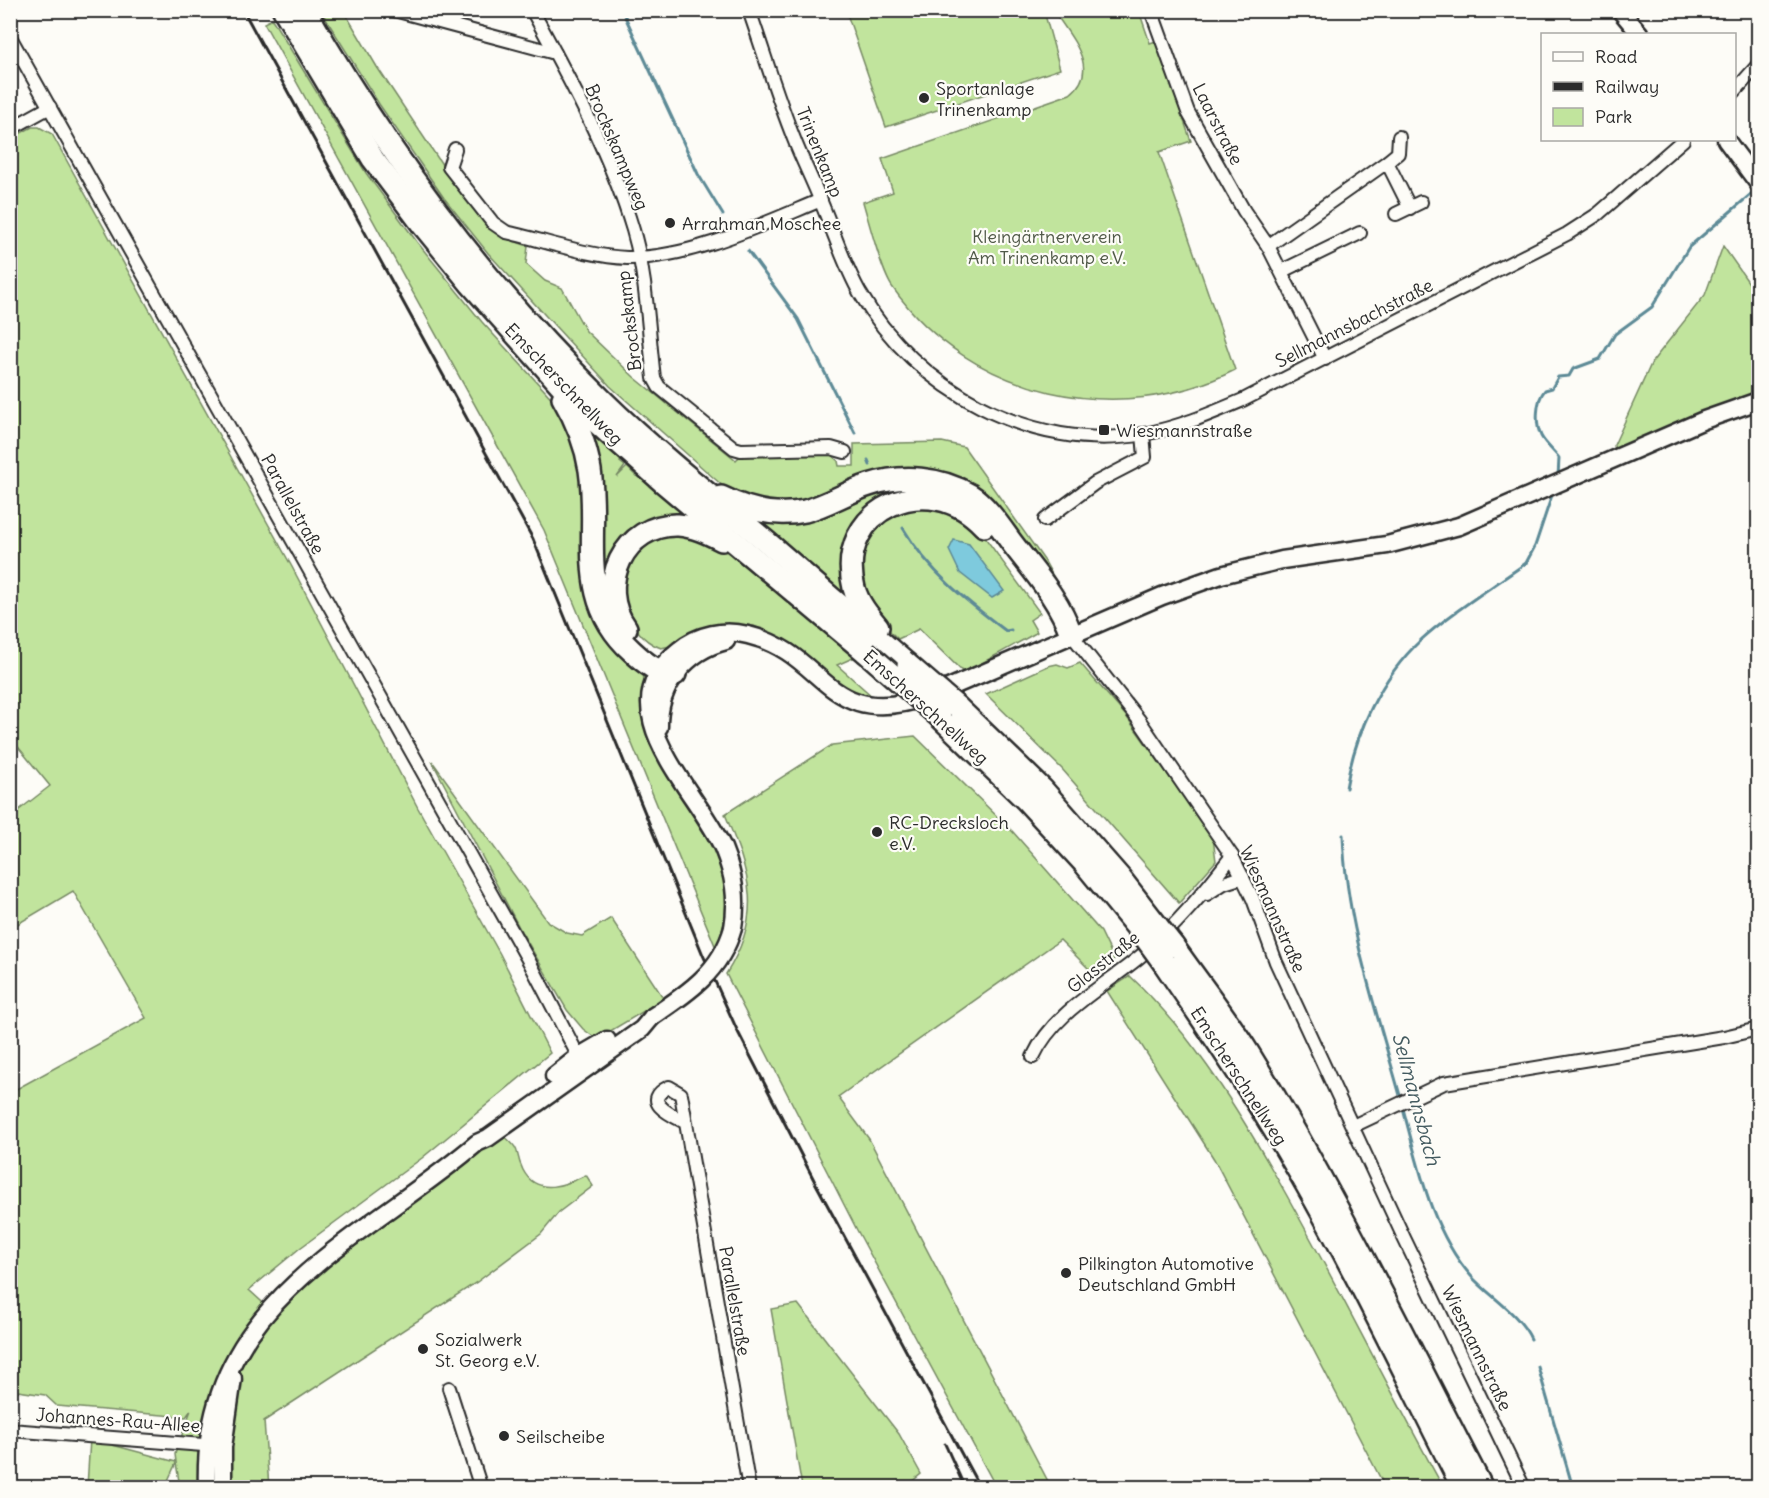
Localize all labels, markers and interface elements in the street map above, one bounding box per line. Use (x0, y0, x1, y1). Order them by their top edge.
legend (1541, 33, 1736, 141)
text: Road (1595, 45, 1638, 68)
text: Railway (1595, 75, 1659, 98)
place label: Sportanlage Trinenkamp (936, 77, 1034, 121)
street label: Laarstraße (1188, 79, 1248, 169)
street label: Brockskampweg (580, 80, 654, 214)
marker: Sportanlage Trinenkamp (917, 91, 931, 105)
street label: Trinenkamp (791, 103, 849, 201)
text: Park (1595, 105, 1632, 128)
place label: Arrahman Moschee (682, 212, 841, 235)
marker: Arrahman Moschee (663, 216, 677, 230)
park label: Kleingärtnerverein Am Trinenkamp e.V. (968, 225, 1126, 269)
street label: Brockskamp (611, 269, 647, 373)
street label: Sellmannsbachstraße (1271, 273, 1437, 373)
street label: Emscherschnellweg (500, 318, 628, 450)
place label: Wiesmannstraße (1116, 419, 1252, 442)
marker: Wiesmannstraße (1097, 423, 1111, 437)
street label: Parallelstraße (256, 450, 330, 558)
street label: Emscherschnellweg (859, 645, 993, 769)
place label: RC-Drecksloch e.V. (889, 811, 1009, 855)
marker: RC-Drecksloch e.V. (870, 825, 884, 839)
street label: Wiesmannstraße (1235, 842, 1311, 976)
street label: Glasstraße (1062, 926, 1144, 998)
street label: Emscherschnellweg (1186, 1002, 1292, 1150)
water label: Sellmannsbach (1387, 1030, 1447, 1168)
street label: Parallelstraße (714, 1244, 756, 1358)
place label: Pilkington Automotive Deutschland GmbH (1078, 1252, 1254, 1296)
marker: Pilkington Automotive Deutschland GmbH (1059, 1266, 1073, 1280)
street label: Wiesmannstraße (1437, 1282, 1517, 1414)
place label: Sozialwerk St. Georg e.V. (435, 1328, 540, 1372)
marker: Sozialwerk St. Georg e.V. (416, 1342, 430, 1356)
street label: Johannes-Rau-Allee (35, 1403, 201, 1437)
place label: Seilscheibe (516, 1425, 605, 1448)
marker: Seilscheibe (497, 1429, 511, 1443)

